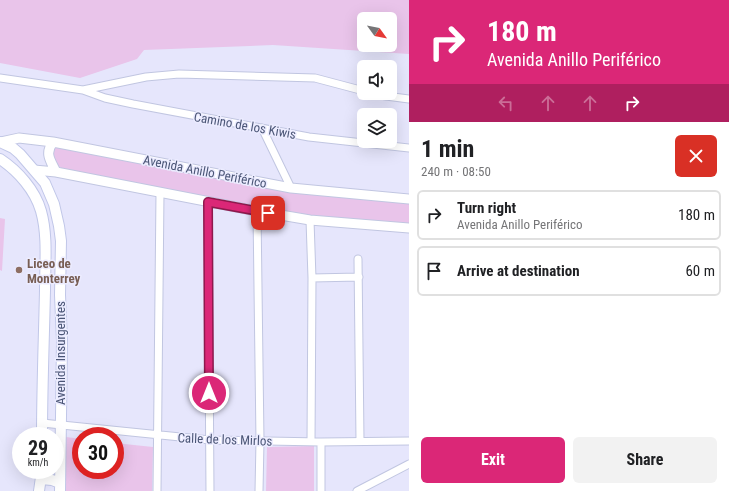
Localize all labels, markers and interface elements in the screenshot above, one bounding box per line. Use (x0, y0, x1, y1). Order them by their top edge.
north arrow (357, 12, 397, 52)
map controls (357, 12, 397, 148)
text: 180 m (487, 15, 557, 48)
icon: right (421, 16, 473, 68)
text: Avenida Anillo Periférico (487, 49, 661, 70)
button: sound (357, 60, 397, 100)
icon: left (495, 92, 517, 114)
icon: ahead (537, 92, 559, 114)
icon: ahead (579, 92, 601, 114)
icon: right (621, 92, 643, 114)
button: layers (357, 108, 397, 148)
street label: Camino de los Kiwis (193, 109, 297, 142)
text: 1 min (421, 135, 474, 163)
button: close (675, 135, 717, 177)
street label: Avenida Anillo Periférico (142, 152, 268, 191)
text: 240 m · 08:50 (421, 164, 491, 179)
pin (251, 196, 285, 230)
text: Turn right (457, 199, 516, 217)
icon: arrive (257, 202, 279, 224)
icon: right (423, 204, 445, 226)
text: 180 m (678, 206, 715, 224)
text: Avenida Anillo Periférico (457, 217, 583, 232)
place label: Liceo de Monterrey (27, 256, 81, 286)
icon: arrive (423, 260, 445, 282)
text: Arrive at destination (457, 262, 580, 280)
text: 60 m (685, 262, 715, 280)
marker: Liceo de Monterrey (14, 265, 24, 275)
street label: Avenida Insurgentes (53, 301, 68, 405)
position arrow (188, 372, 230, 414)
speed limit sign: 30 (72, 427, 124, 479)
street label: Calle de los Mirlos (177, 430, 273, 449)
text: 29 (28, 436, 48, 460)
button: Exit (421, 437, 565, 483)
button: Share (573, 437, 717, 483)
text: km/h (28, 457, 48, 468)

